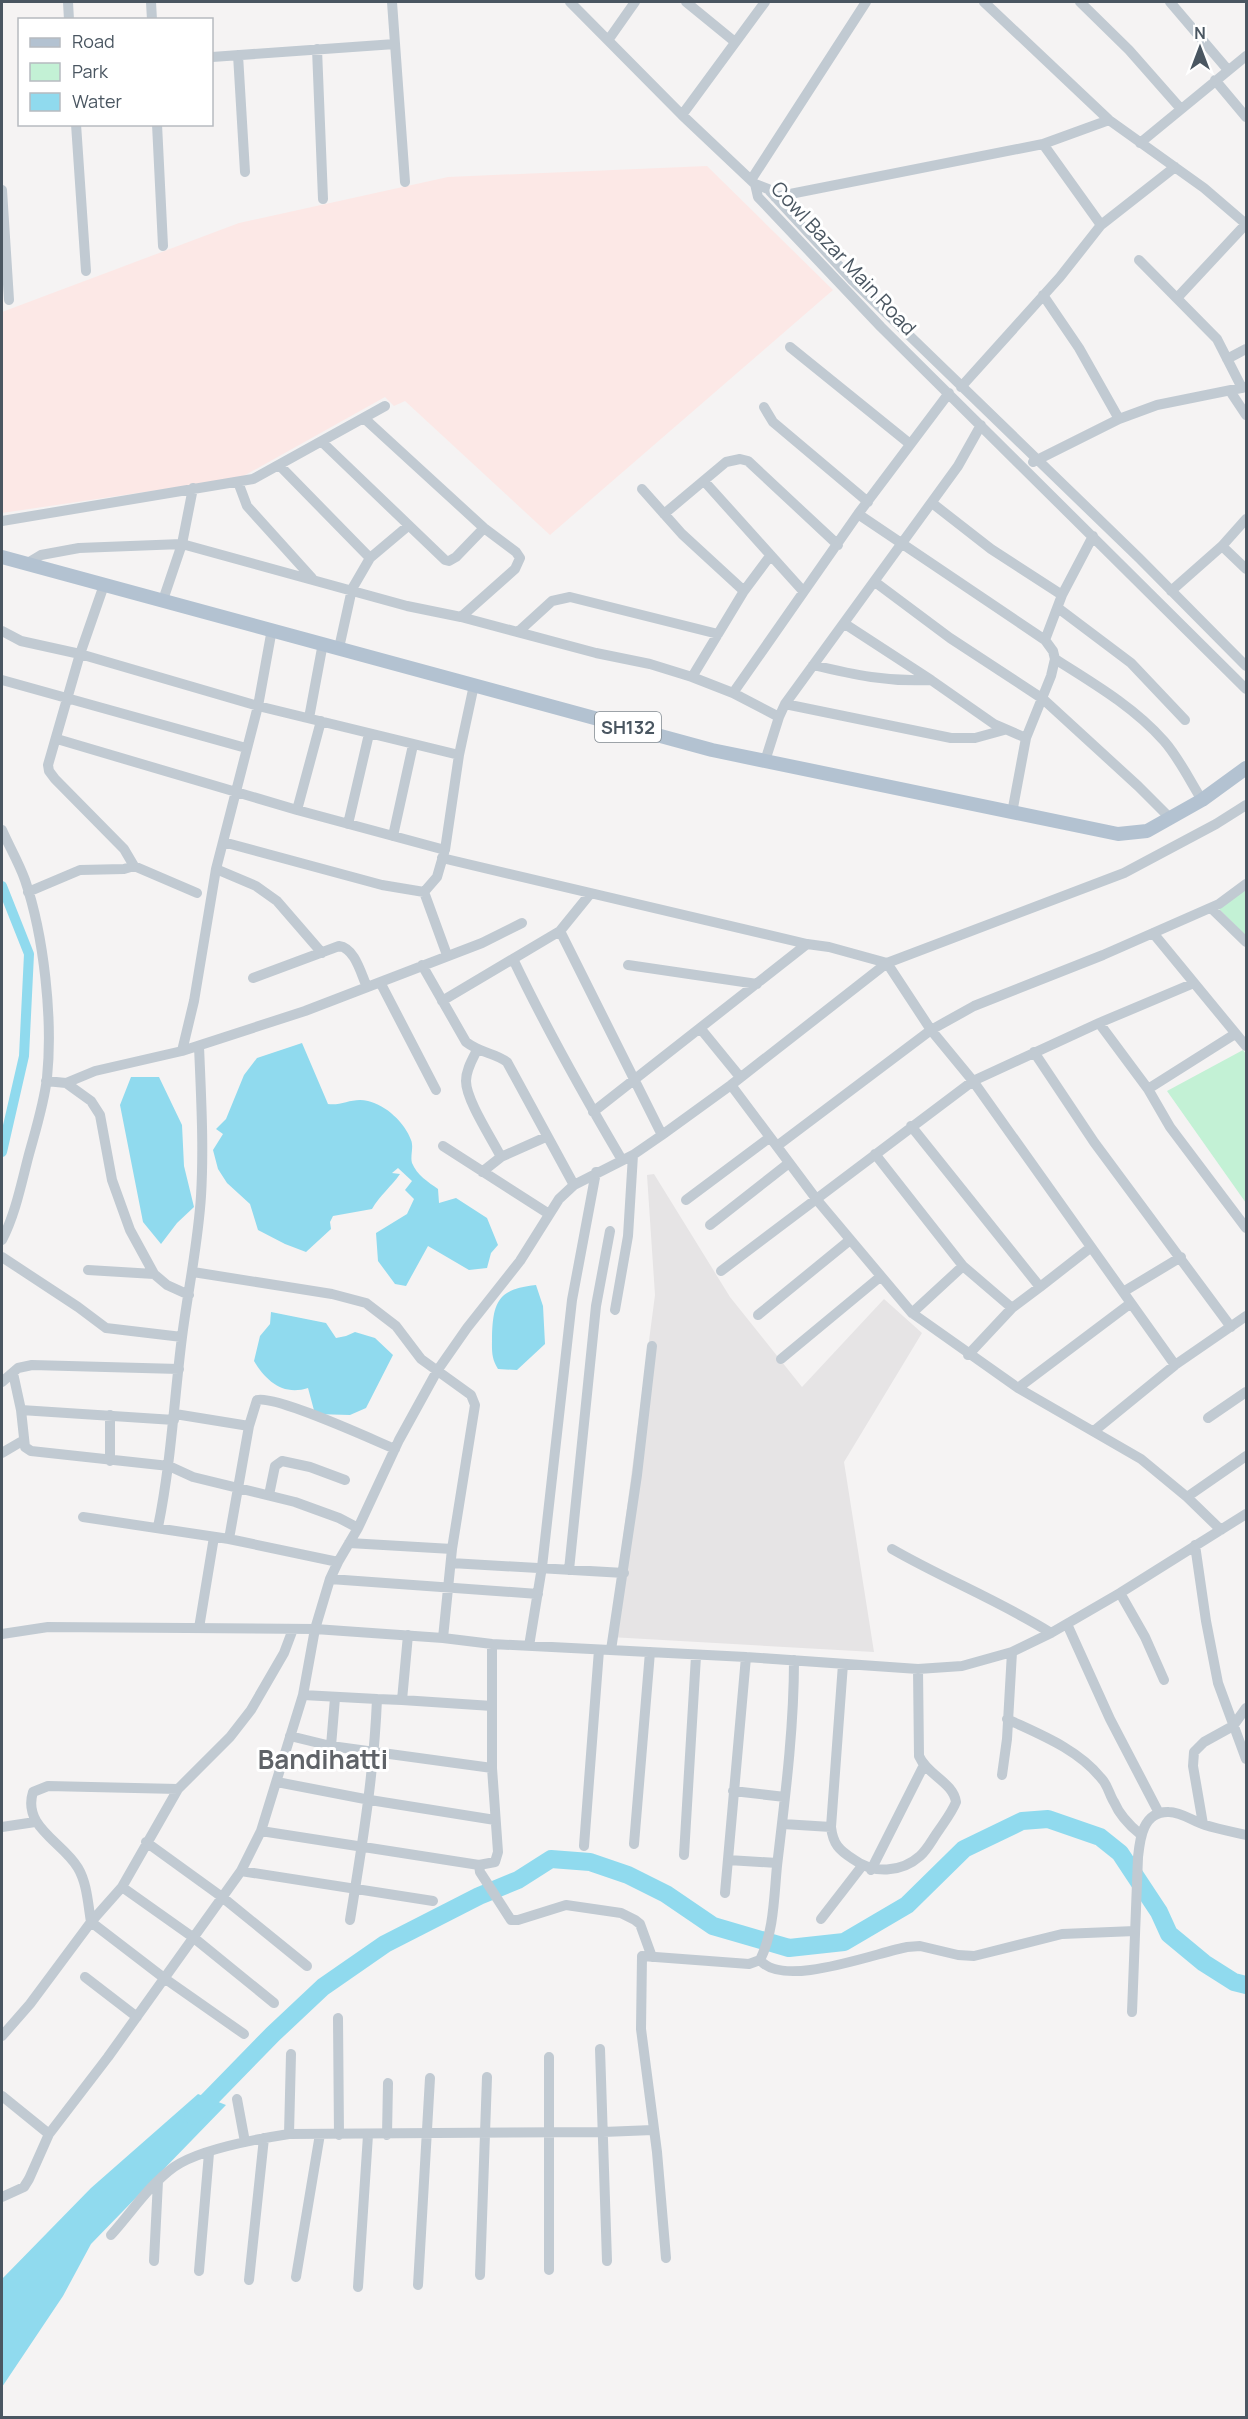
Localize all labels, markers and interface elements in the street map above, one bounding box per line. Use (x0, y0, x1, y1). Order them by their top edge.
legend (18, 18, 213, 126)
north arrow (1170, 18, 1230, 78)
text: N (1194, 22, 1206, 44)
text: Road (72, 29, 115, 53)
text: Park (72, 59, 109, 83)
text: Water (72, 89, 122, 113)
street label: Cowl Bazar Main Road (765, 175, 923, 341)
road number: SH132 (595, 712, 661, 742)
district label: Bandihatti (258, 1741, 388, 1777)

